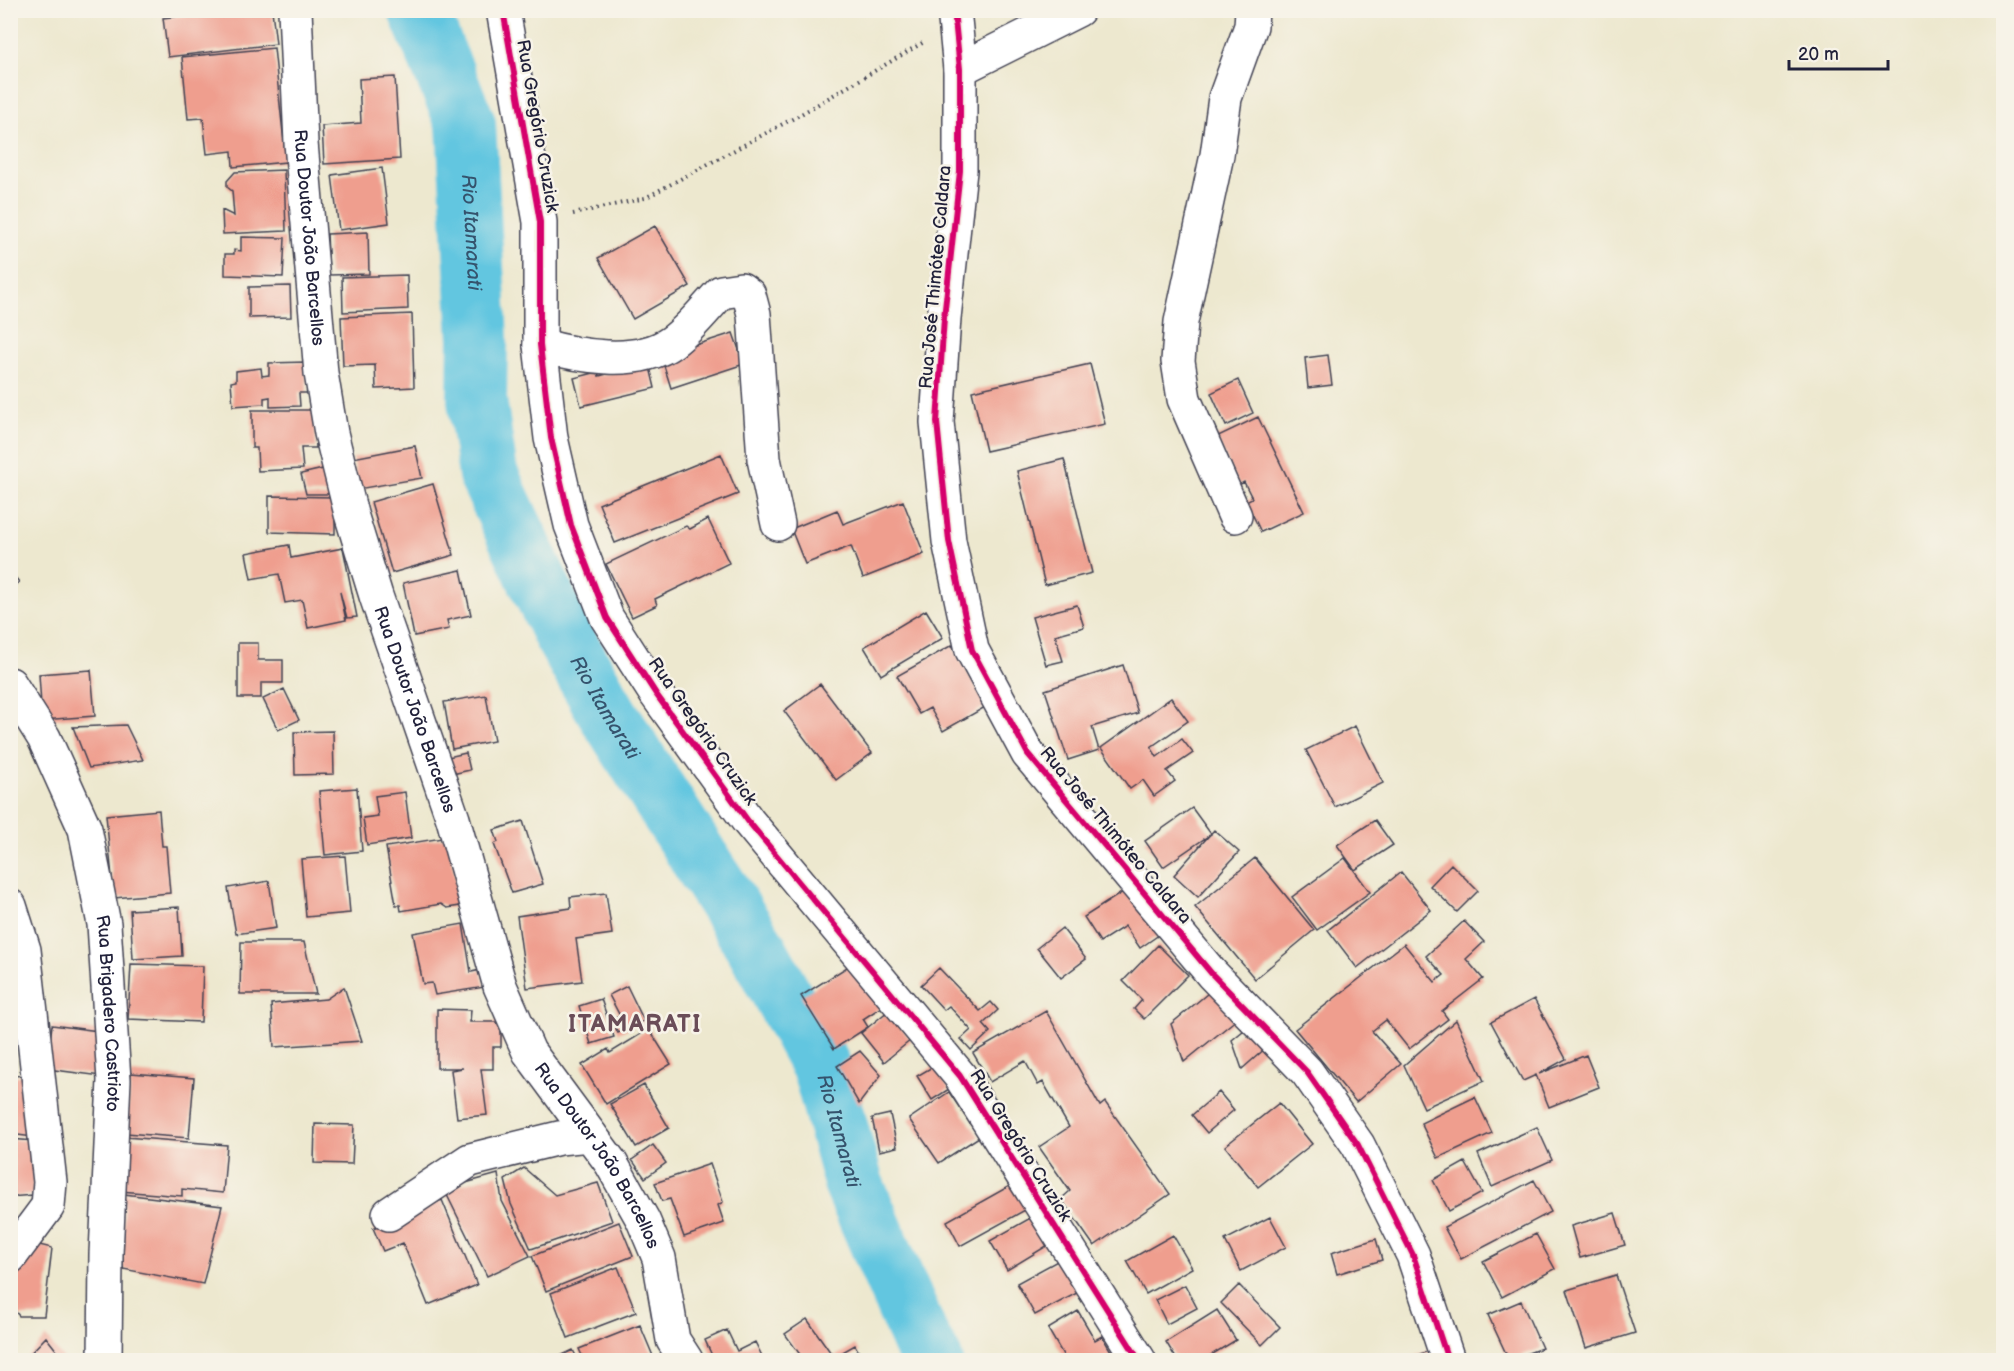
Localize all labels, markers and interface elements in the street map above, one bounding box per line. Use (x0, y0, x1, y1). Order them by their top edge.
scale bar (1789, 33, 1888, 71)
street label: Rua Gregório Cruzick (512, 38, 563, 214)
text: 20 m (1798, 44, 1839, 65)
street label: Rua Doutor João Barcellos (289, 129, 329, 347)
street label: Rua José Thimóteo Caldara (915, 164, 956, 390)
water label: Rio Itamarati (456, 173, 486, 293)
street label: Rua Doutor João Barcellos (369, 604, 460, 816)
water label: Rio Itamarati (564, 652, 645, 765)
street label: Rua Gregório Cruzick (644, 654, 762, 809)
street label: Rua José Thimóteo Caldara (1036, 743, 1196, 928)
street label: Rua Brigadero Castrioto (91, 913, 124, 1112)
district label: ITAMARATI (568, 1010, 702, 1039)
street label: Rua Doutor João Barcellos (530, 1059, 664, 1252)
street label: Rua Gregório Cruzick (965, 1065, 1076, 1225)
water label: Rio Itamarati (811, 1071, 865, 1192)

